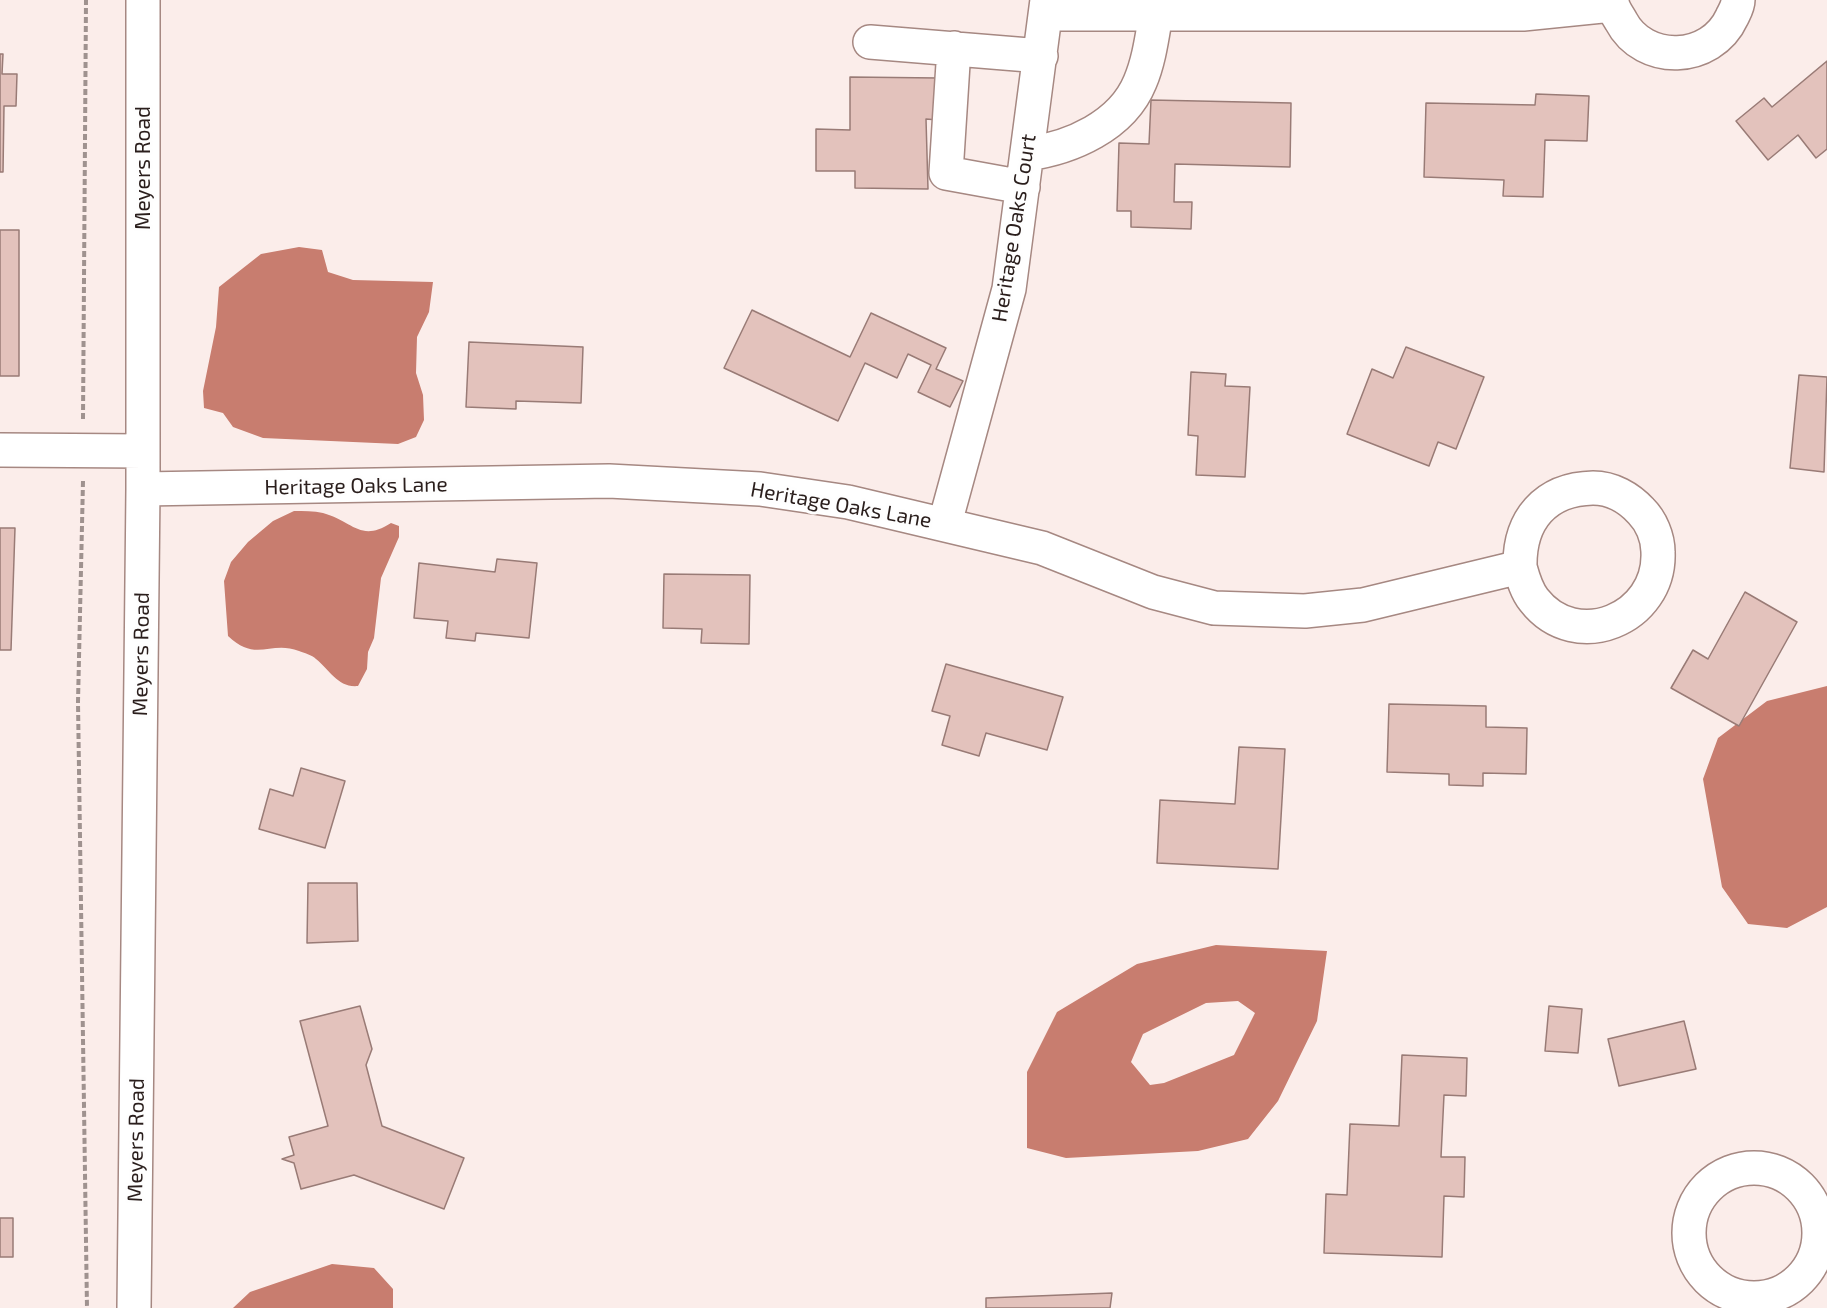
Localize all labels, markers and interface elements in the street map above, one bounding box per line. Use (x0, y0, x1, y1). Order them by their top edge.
street label: Meyers Road (130, 106, 156, 230)
street label: Heritage Oaks Court (987, 132, 1041, 324)
street label: Heritage Oaks Lane (264, 472, 448, 500)
street label: Heritage Oaks Lane (748, 477, 934, 533)
street label: Meyers Road (127, 592, 155, 716)
street label: Meyers Road (122, 1078, 150, 1202)

